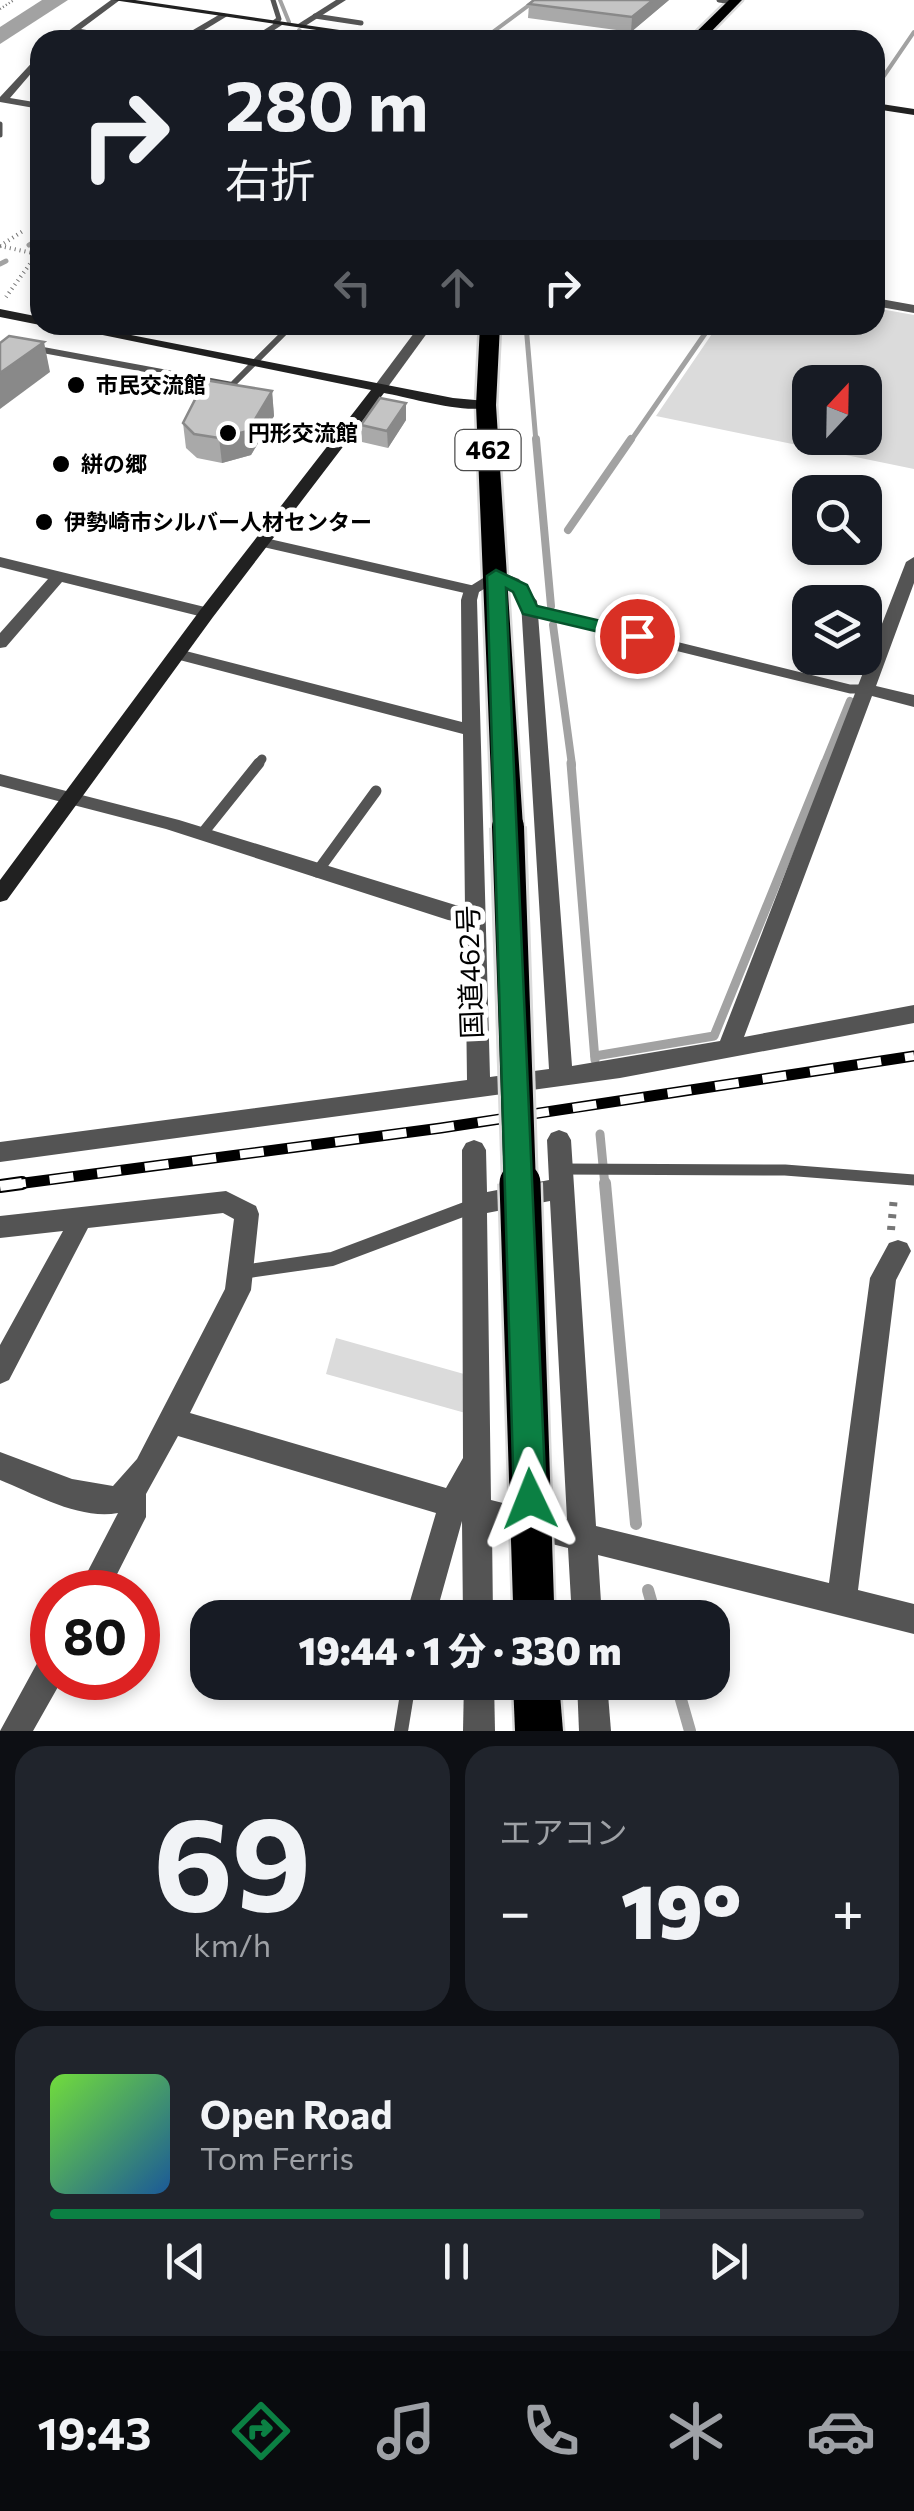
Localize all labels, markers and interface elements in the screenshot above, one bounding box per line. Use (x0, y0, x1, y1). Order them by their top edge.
text: 280 m (225, 60, 429, 145)
icon: right (60, 70, 190, 200)
text: 右折 (225, 151, 315, 206)
icon: left (325, 260, 380, 315)
icon: ahead (430, 260, 485, 315)
icon: right (535, 260, 590, 315)
north arrow (792, 365, 882, 455)
map controls (792, 365, 882, 675)
place label: 市民交流館 (96, 371, 206, 398)
marker: 市民交流館 (65, 374, 87, 396)
place label: 円形交流館 (248, 419, 358, 446)
marker: 円形交流館 (217, 422, 239, 444)
road number: 462 (456, 430, 520, 470)
place label: 絣の郷 (81, 450, 147, 477)
marker: 絣の郷 (50, 453, 72, 475)
button: search (792, 475, 882, 565)
place label: 伊勢崎市シルバー人材センター (64, 508, 372, 535)
marker: 伊勢崎市シルバー人材センター (33, 511, 55, 533)
button: layers (792, 585, 882, 675)
pin (595, 594, 680, 679)
icon: arrive (610, 609, 665, 664)
street label: 国道462号 (450, 905, 488, 1039)
position arrow (478, 1447, 582, 1551)
speed limit sign: 80 (30, 1570, 160, 1700)
text: 19:44 · 1 分 · 330 m (299, 1626, 621, 1673)
text: 69 (153, 1779, 311, 1938)
text: エアコン (500, 1811, 628, 1851)
text: 19° (621, 1863, 741, 1954)
text: − (500, 1876, 531, 1943)
text: + (832, 1876, 864, 1943)
text: km/h (193, 1924, 271, 1964)
text: Open Road (200, 2090, 393, 2137)
text: Tom Ferris (200, 2137, 354, 2177)
icon: previous (158, 2234, 213, 2289)
icon: pause (429, 2234, 484, 2289)
icon: next (701, 2234, 756, 2289)
icon: directions (226, 2396, 296, 2466)
icon: music (371, 2396, 441, 2466)
icon: phone (516, 2396, 586, 2466)
icon: climate (661, 2396, 731, 2466)
icon: car (806, 2396, 876, 2466)
text: 19:43 (38, 2404, 151, 2459)

